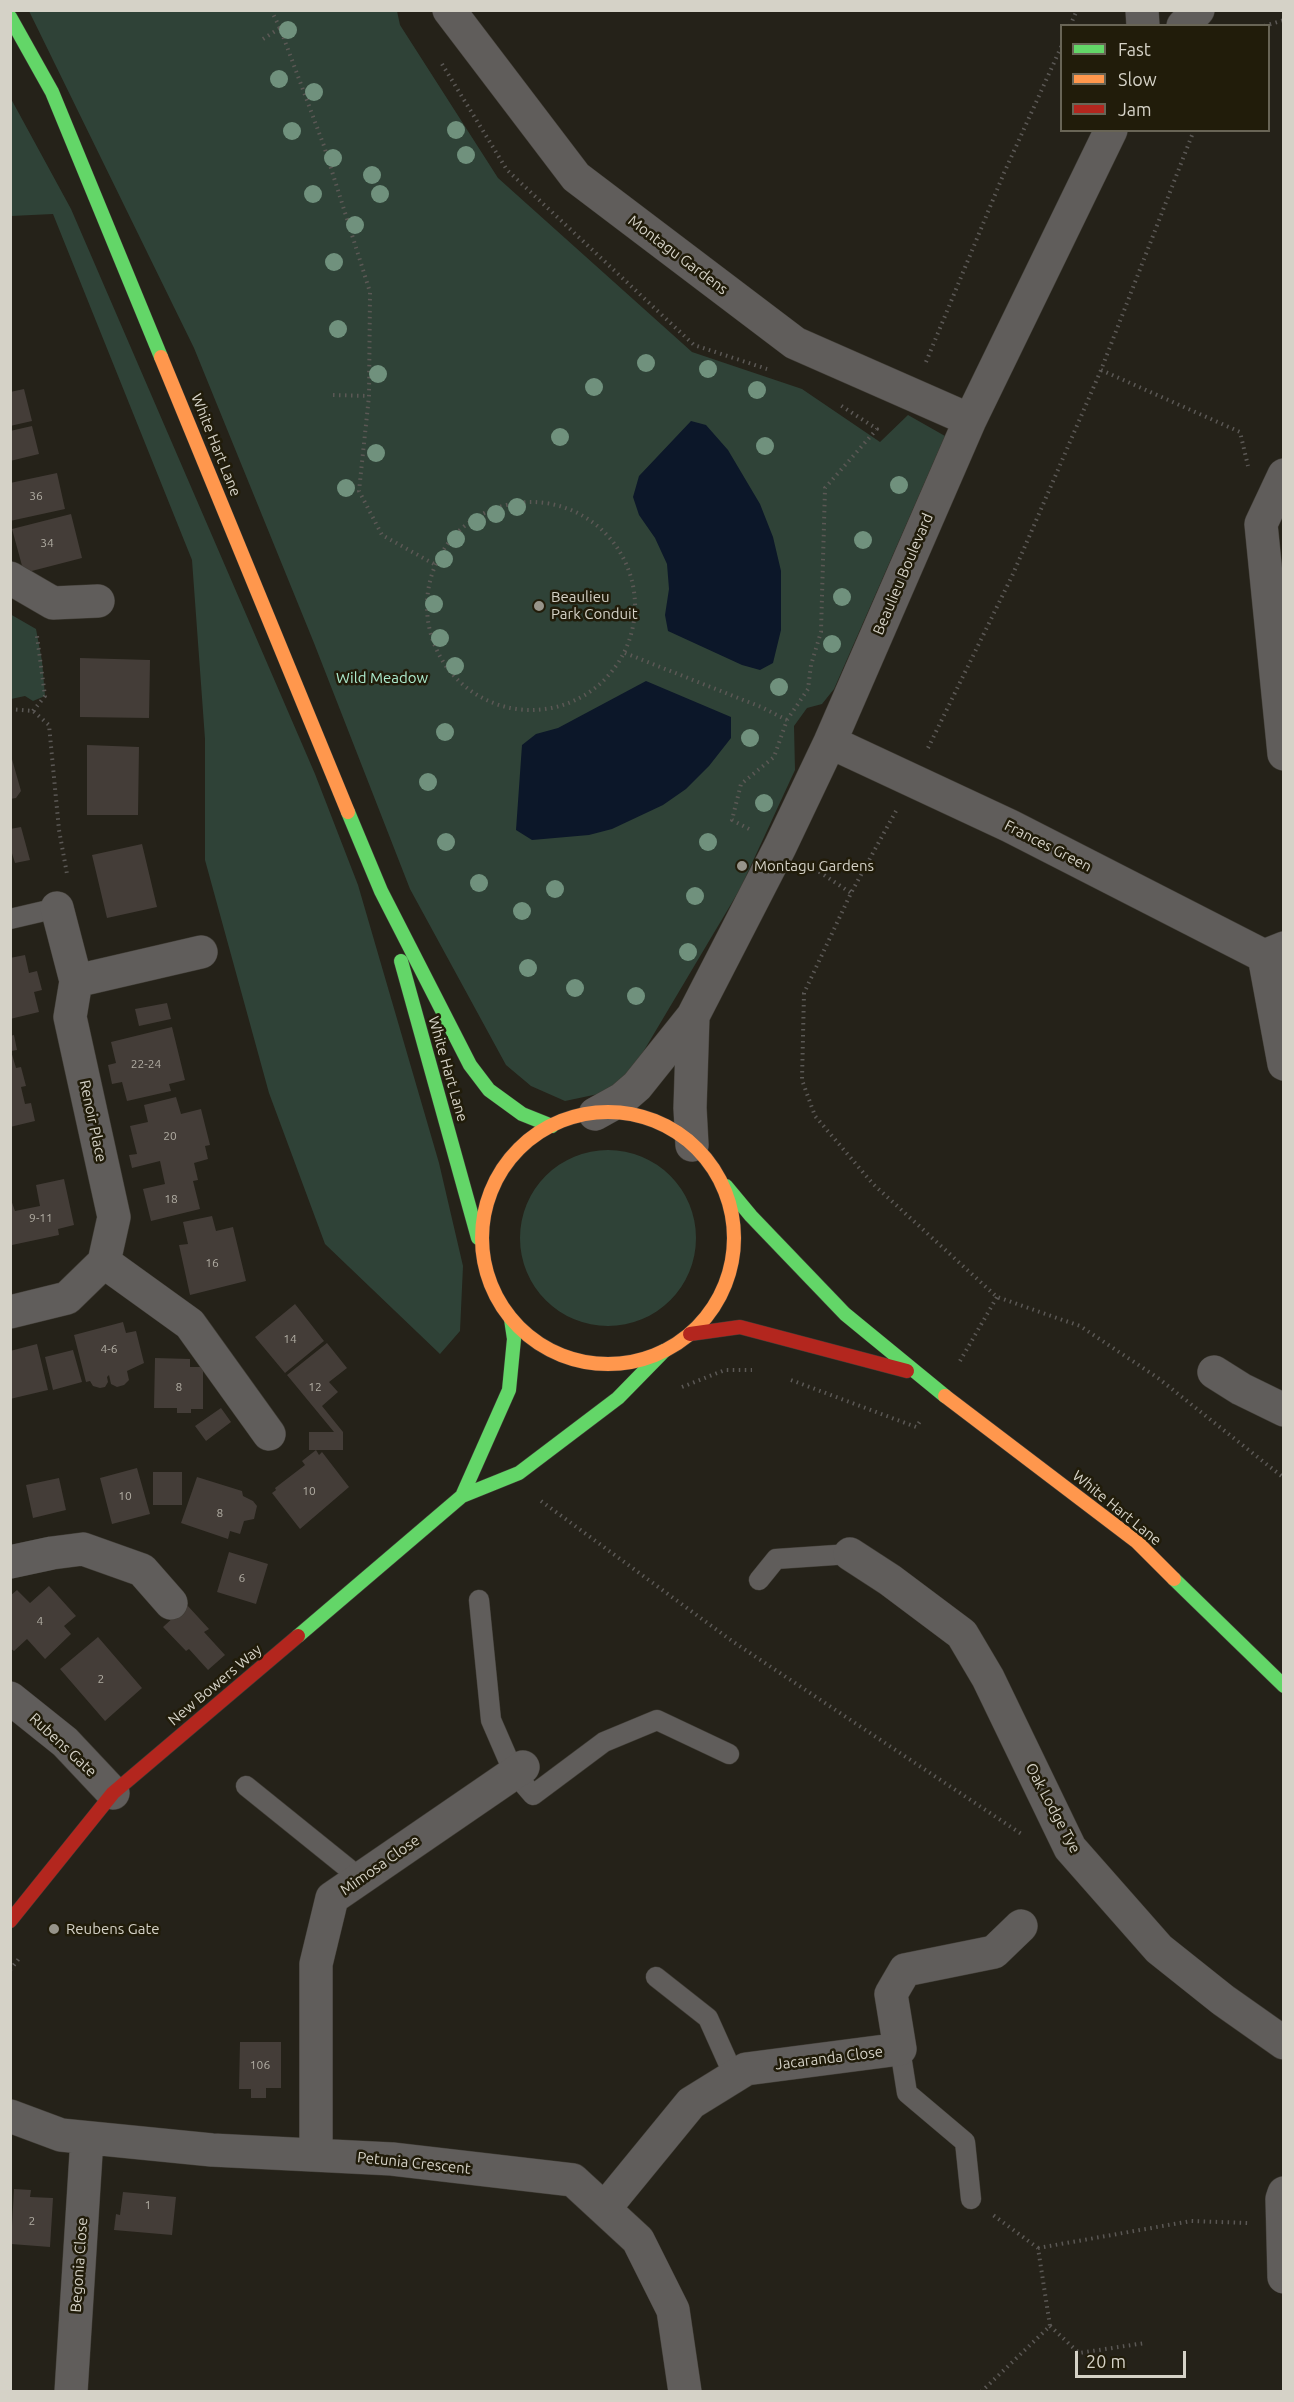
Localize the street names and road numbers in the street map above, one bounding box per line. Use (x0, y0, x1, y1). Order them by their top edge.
street label: Montagu Gardens (625, 212, 731, 298)
street label: White Hart Lane (187, 391, 245, 499)
street label: Beaulieu Boulevard (869, 510, 937, 638)
street label: Frances Green (1001, 816, 1095, 876)
street label: White Hart Lane (424, 1014, 472, 1124)
street label: Renoir Place (76, 1078, 110, 1164)
street label: White Hart Lane (1069, 1467, 1165, 1549)
street label: New Bowers Way (165, 1641, 265, 1729)
street label: Rubens Gate (26, 1709, 100, 1781)
street label: Oak Lodge Tye (1022, 1760, 1084, 1856)
street label: Mimosa Close (337, 1831, 423, 1899)
street label: Jacaranda Close (774, 2042, 884, 2074)
street label: Petunia Crescent (356, 2148, 472, 2178)
street label: Begonia Close (67, 2217, 91, 2313)

